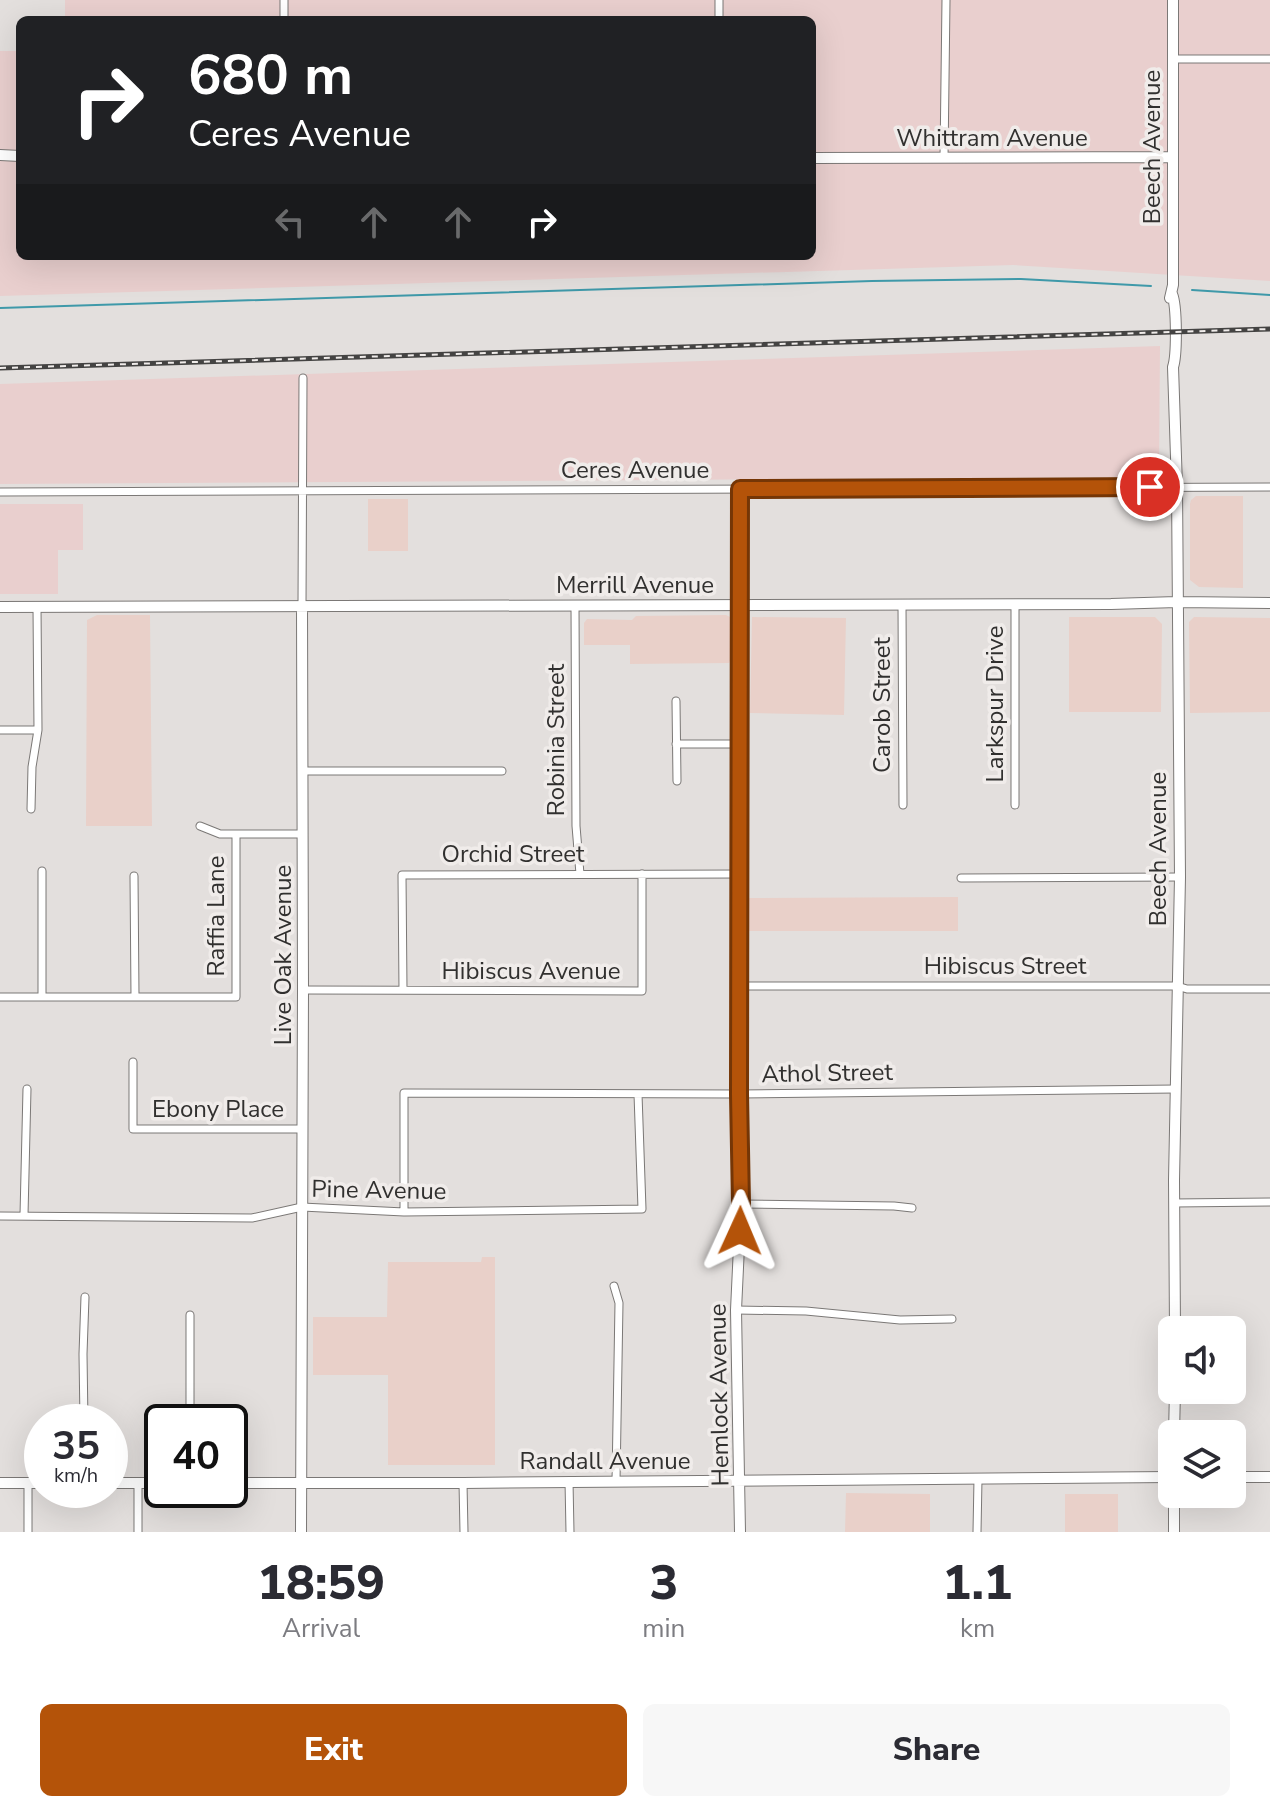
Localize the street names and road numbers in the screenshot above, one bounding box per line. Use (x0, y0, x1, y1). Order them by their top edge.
street label: Beech Avenue (1136, 70, 1168, 224)
street label: Whittram Avenue (896, 122, 1088, 154)
street label: Ceres Avenue (561, 454, 709, 486)
street label: Merrill Avenue (556, 569, 714, 601)
street label: Larkspur Drive (979, 626, 1011, 782)
street label: Carob Street (866, 636, 898, 773)
street label: Robinia Street (540, 663, 572, 816)
street label: Beech Avenue (1142, 772, 1174, 926)
street label: Orchid Street (442, 838, 585, 870)
street label: Raffia Lane (200, 856, 232, 976)
street label: Live Oak Avenue (267, 865, 299, 1045)
street label: Hibiscus Street (924, 950, 1087, 982)
street label: Hibiscus Avenue (442, 955, 620, 987)
street label: Athol Street (761, 1056, 894, 1090)
street label: Ebony Place (152, 1093, 284, 1125)
street label: Pine Avenue (311, 1173, 447, 1207)
street label: Hemlock Avenue (701, 1303, 737, 1487)
street label: Randall Avenue (519, 1445, 691, 1477)

